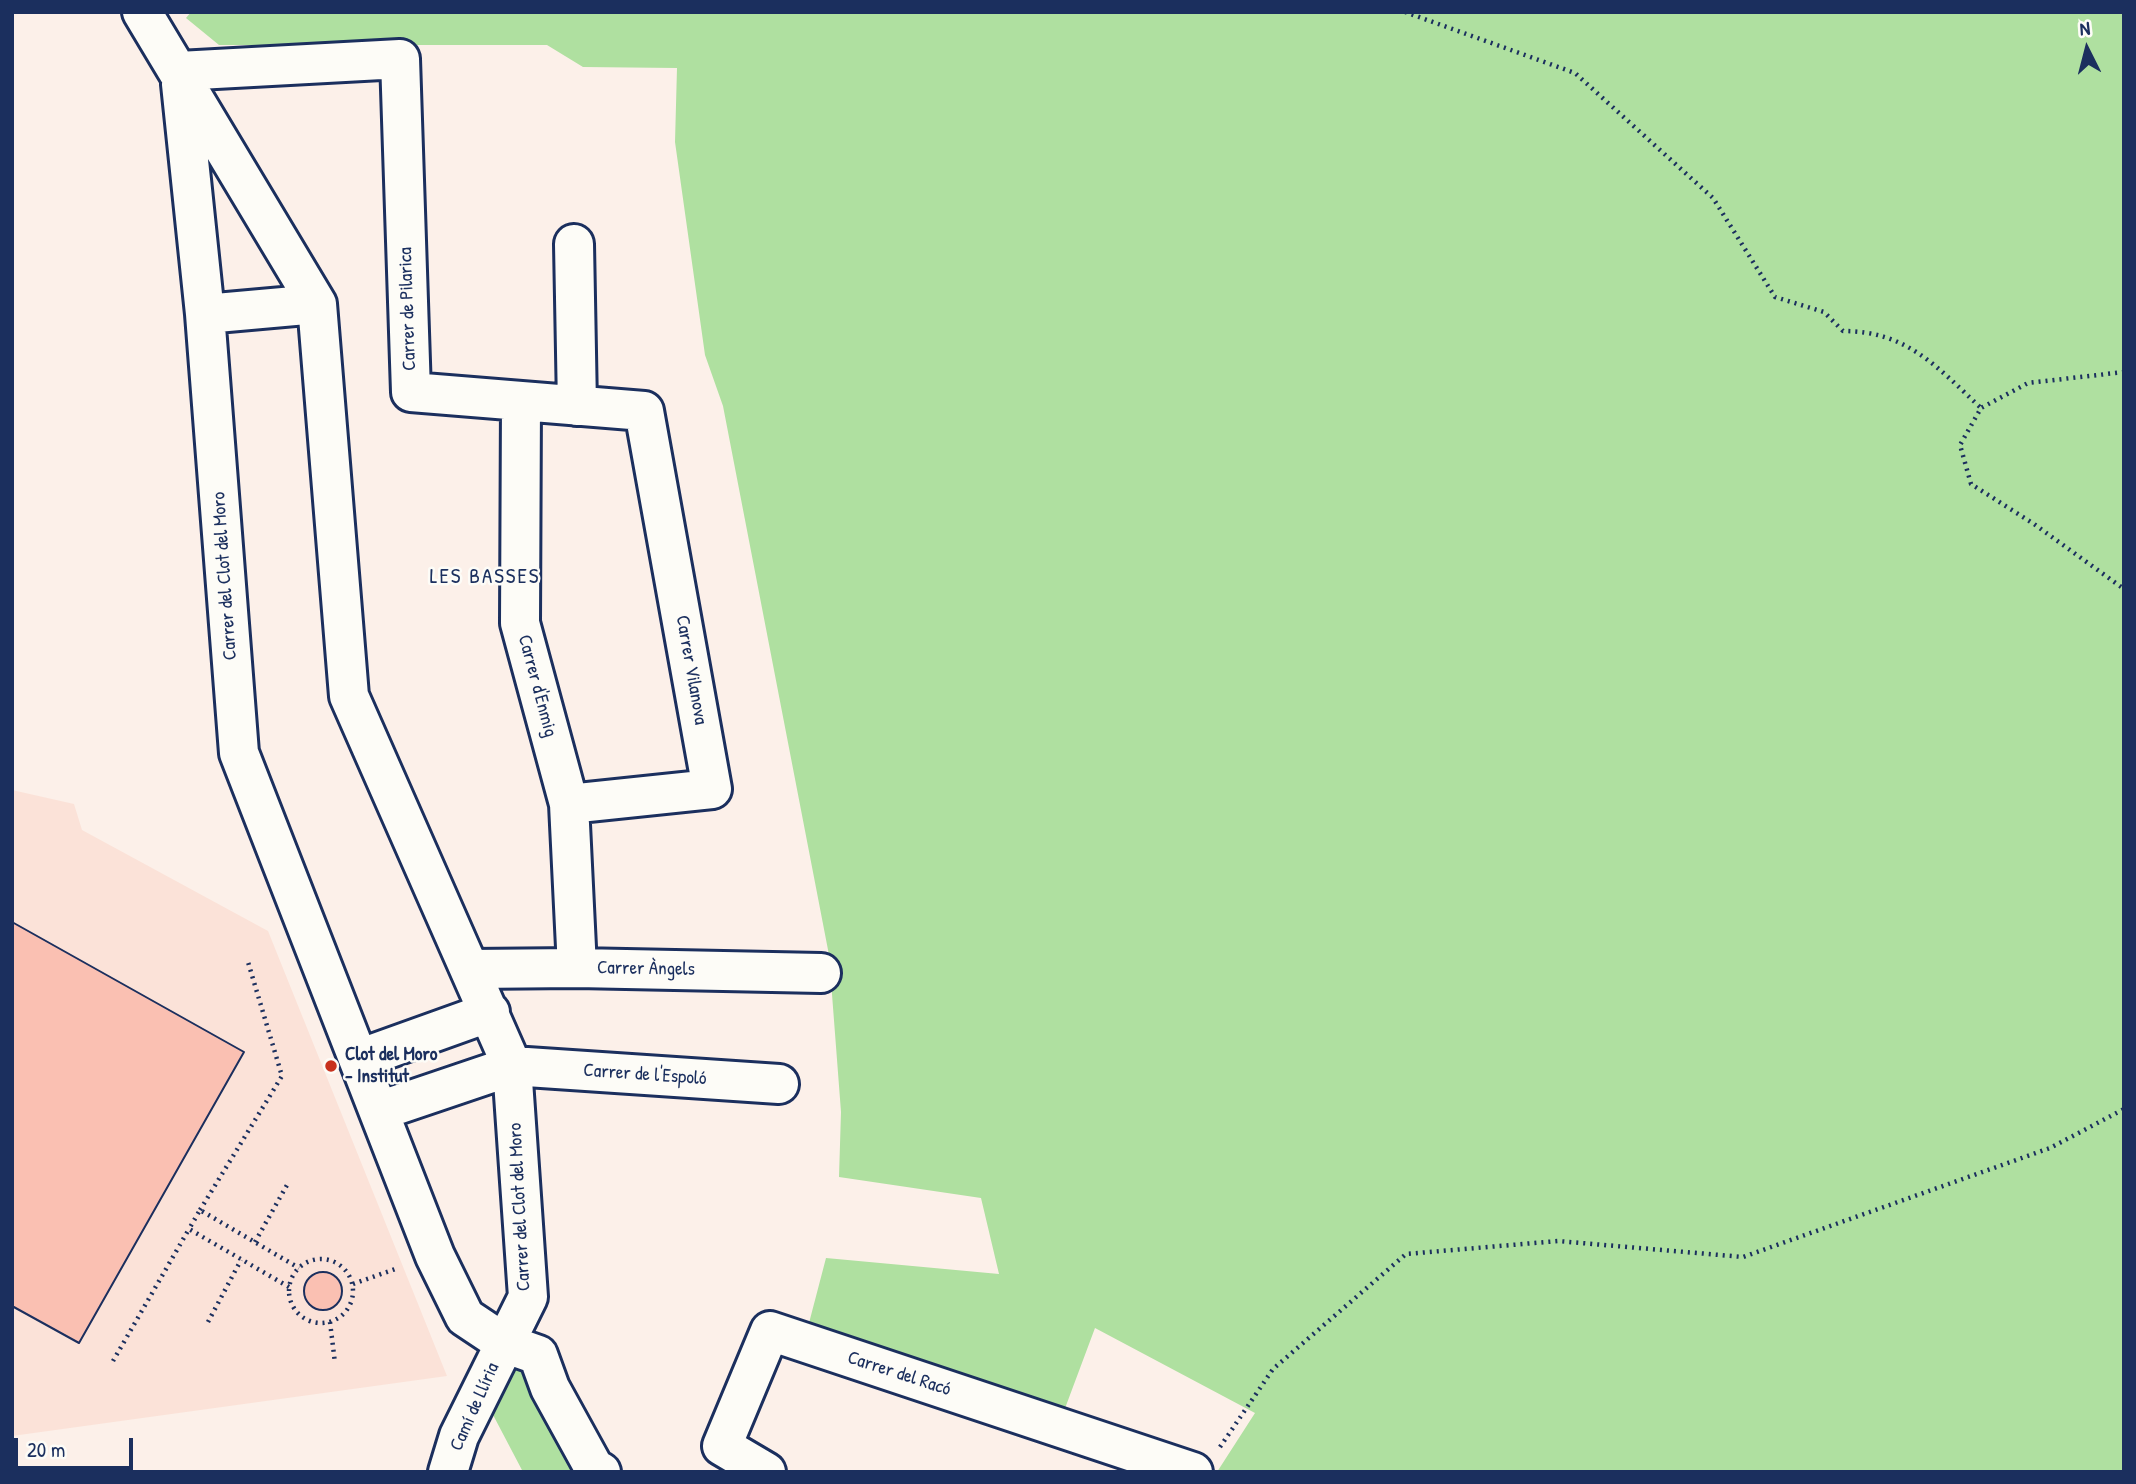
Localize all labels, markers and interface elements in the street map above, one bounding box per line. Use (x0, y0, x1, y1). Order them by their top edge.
north arrow (2052, 14, 2122, 84)
text: N (2078, 15, 2091, 42)
street label: Carrer de Pilarica (394, 247, 422, 371)
street label: Carrer del Clot del Moro (208, 491, 242, 661)
district label: LES BASSES (431, 564, 539, 590)
street label: Carrer Vilanova (670, 614, 712, 726)
street label: Carrer d'Enmig (512, 632, 562, 740)
street label: Carrer Àngels (597, 957, 695, 981)
place label: Clot del Moro - Institut (345, 1044, 437, 1088)
marker: Clot del Moro - Institut (323, 1058, 339, 1074)
street label: Carrer de l'Espoló (583, 1059, 707, 1091)
street label: Carrer del Clot del Moro (504, 1122, 536, 1292)
street label: Carrer del Racó (844, 1347, 954, 1401)
street label: Camí de Llíria (445, 1359, 505, 1455)
scale bar (18, 1424, 136, 1468)
text: 20 m (27, 1435, 65, 1464)

